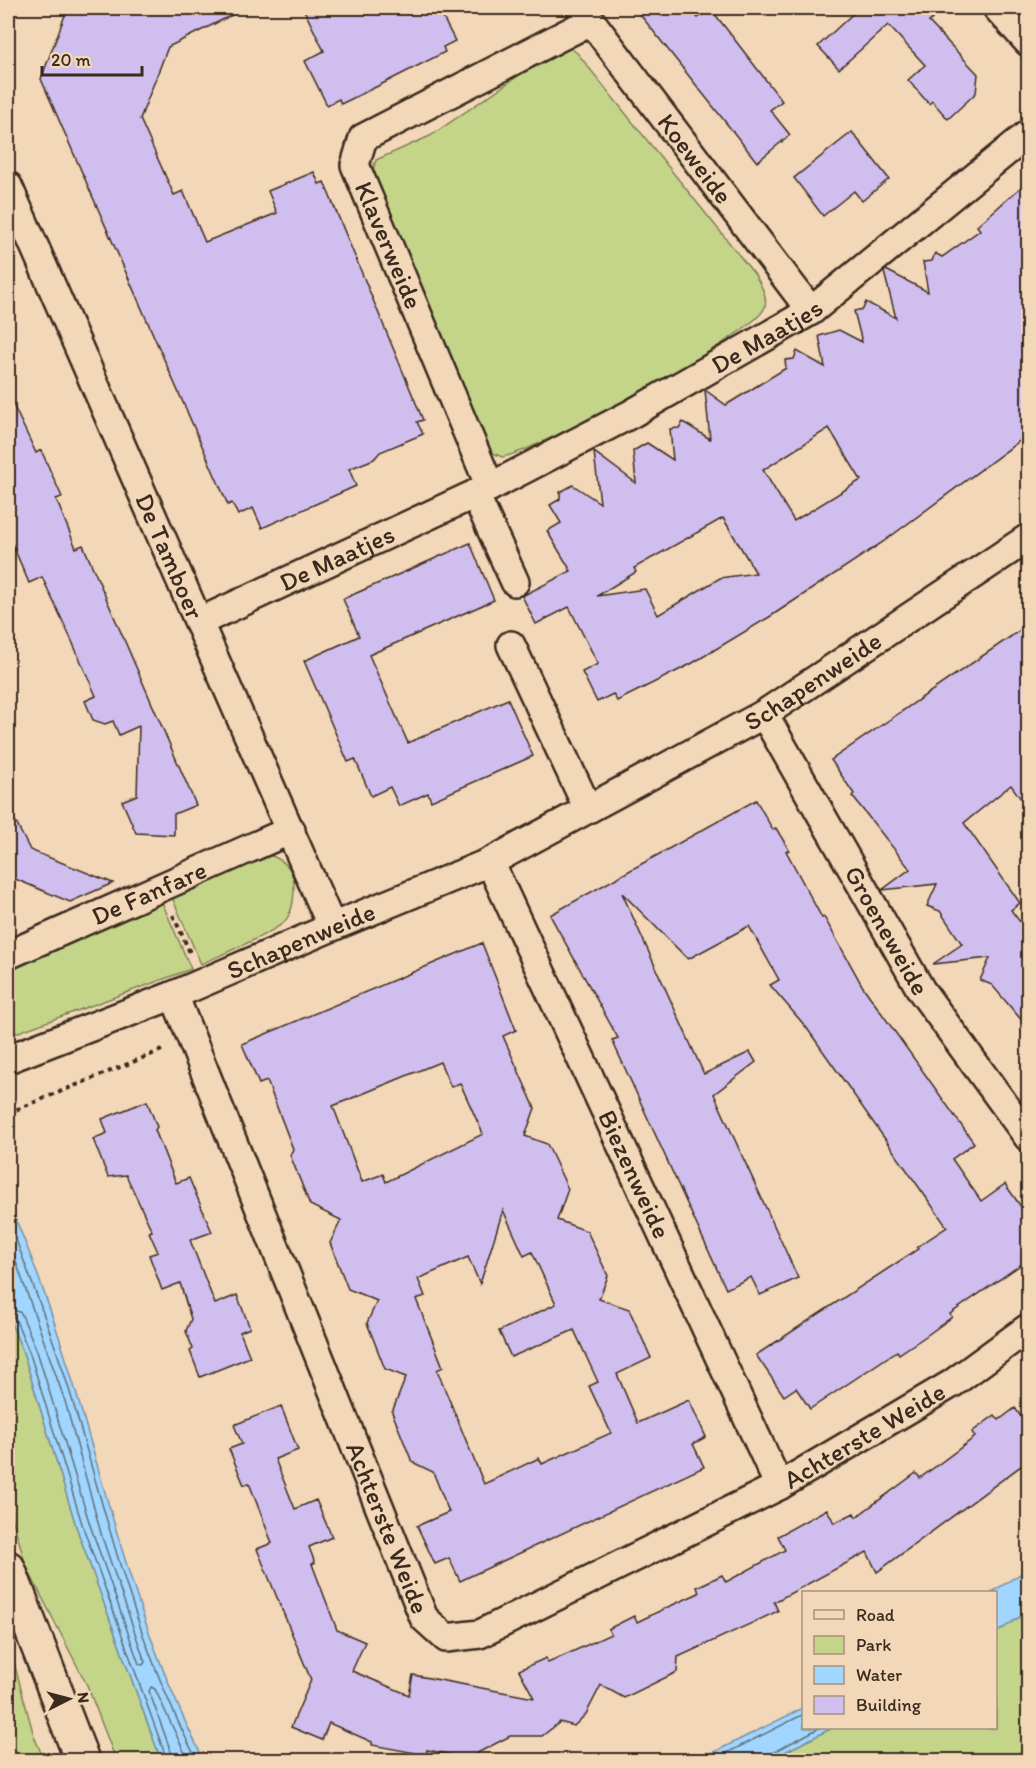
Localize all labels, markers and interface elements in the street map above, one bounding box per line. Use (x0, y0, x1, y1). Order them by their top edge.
scale bar (42, 39, 142, 77)
text: 20 m (51, 49, 91, 71)
street label: Koeweide (651, 107, 740, 210)
street label: Klaverweide (348, 176, 430, 314)
street label: De Maatjes (705, 292, 829, 381)
street label: De Tamboer (128, 488, 212, 625)
street label: De Maatjes (274, 518, 399, 598)
street label: Schapenweide (739, 624, 888, 738)
street label: De Fanfare (86, 853, 211, 932)
street label: Groeneweide (838, 860, 937, 1001)
street label: Schapenweide (222, 895, 380, 986)
street label: Biezenweide (591, 1105, 678, 1243)
street label: Achterste Weide (778, 1375, 951, 1496)
street label: Achterste Weide (339, 1437, 437, 1618)
legend (802, 1591, 997, 1729)
text: Road (856, 1604, 895, 1626)
text: Park (856, 1634, 891, 1656)
text: Water (856, 1664, 902, 1686)
north arrow (39, 1669, 99, 1729)
text: N (73, 1691, 93, 1704)
text: Building (856, 1694, 922, 1716)

